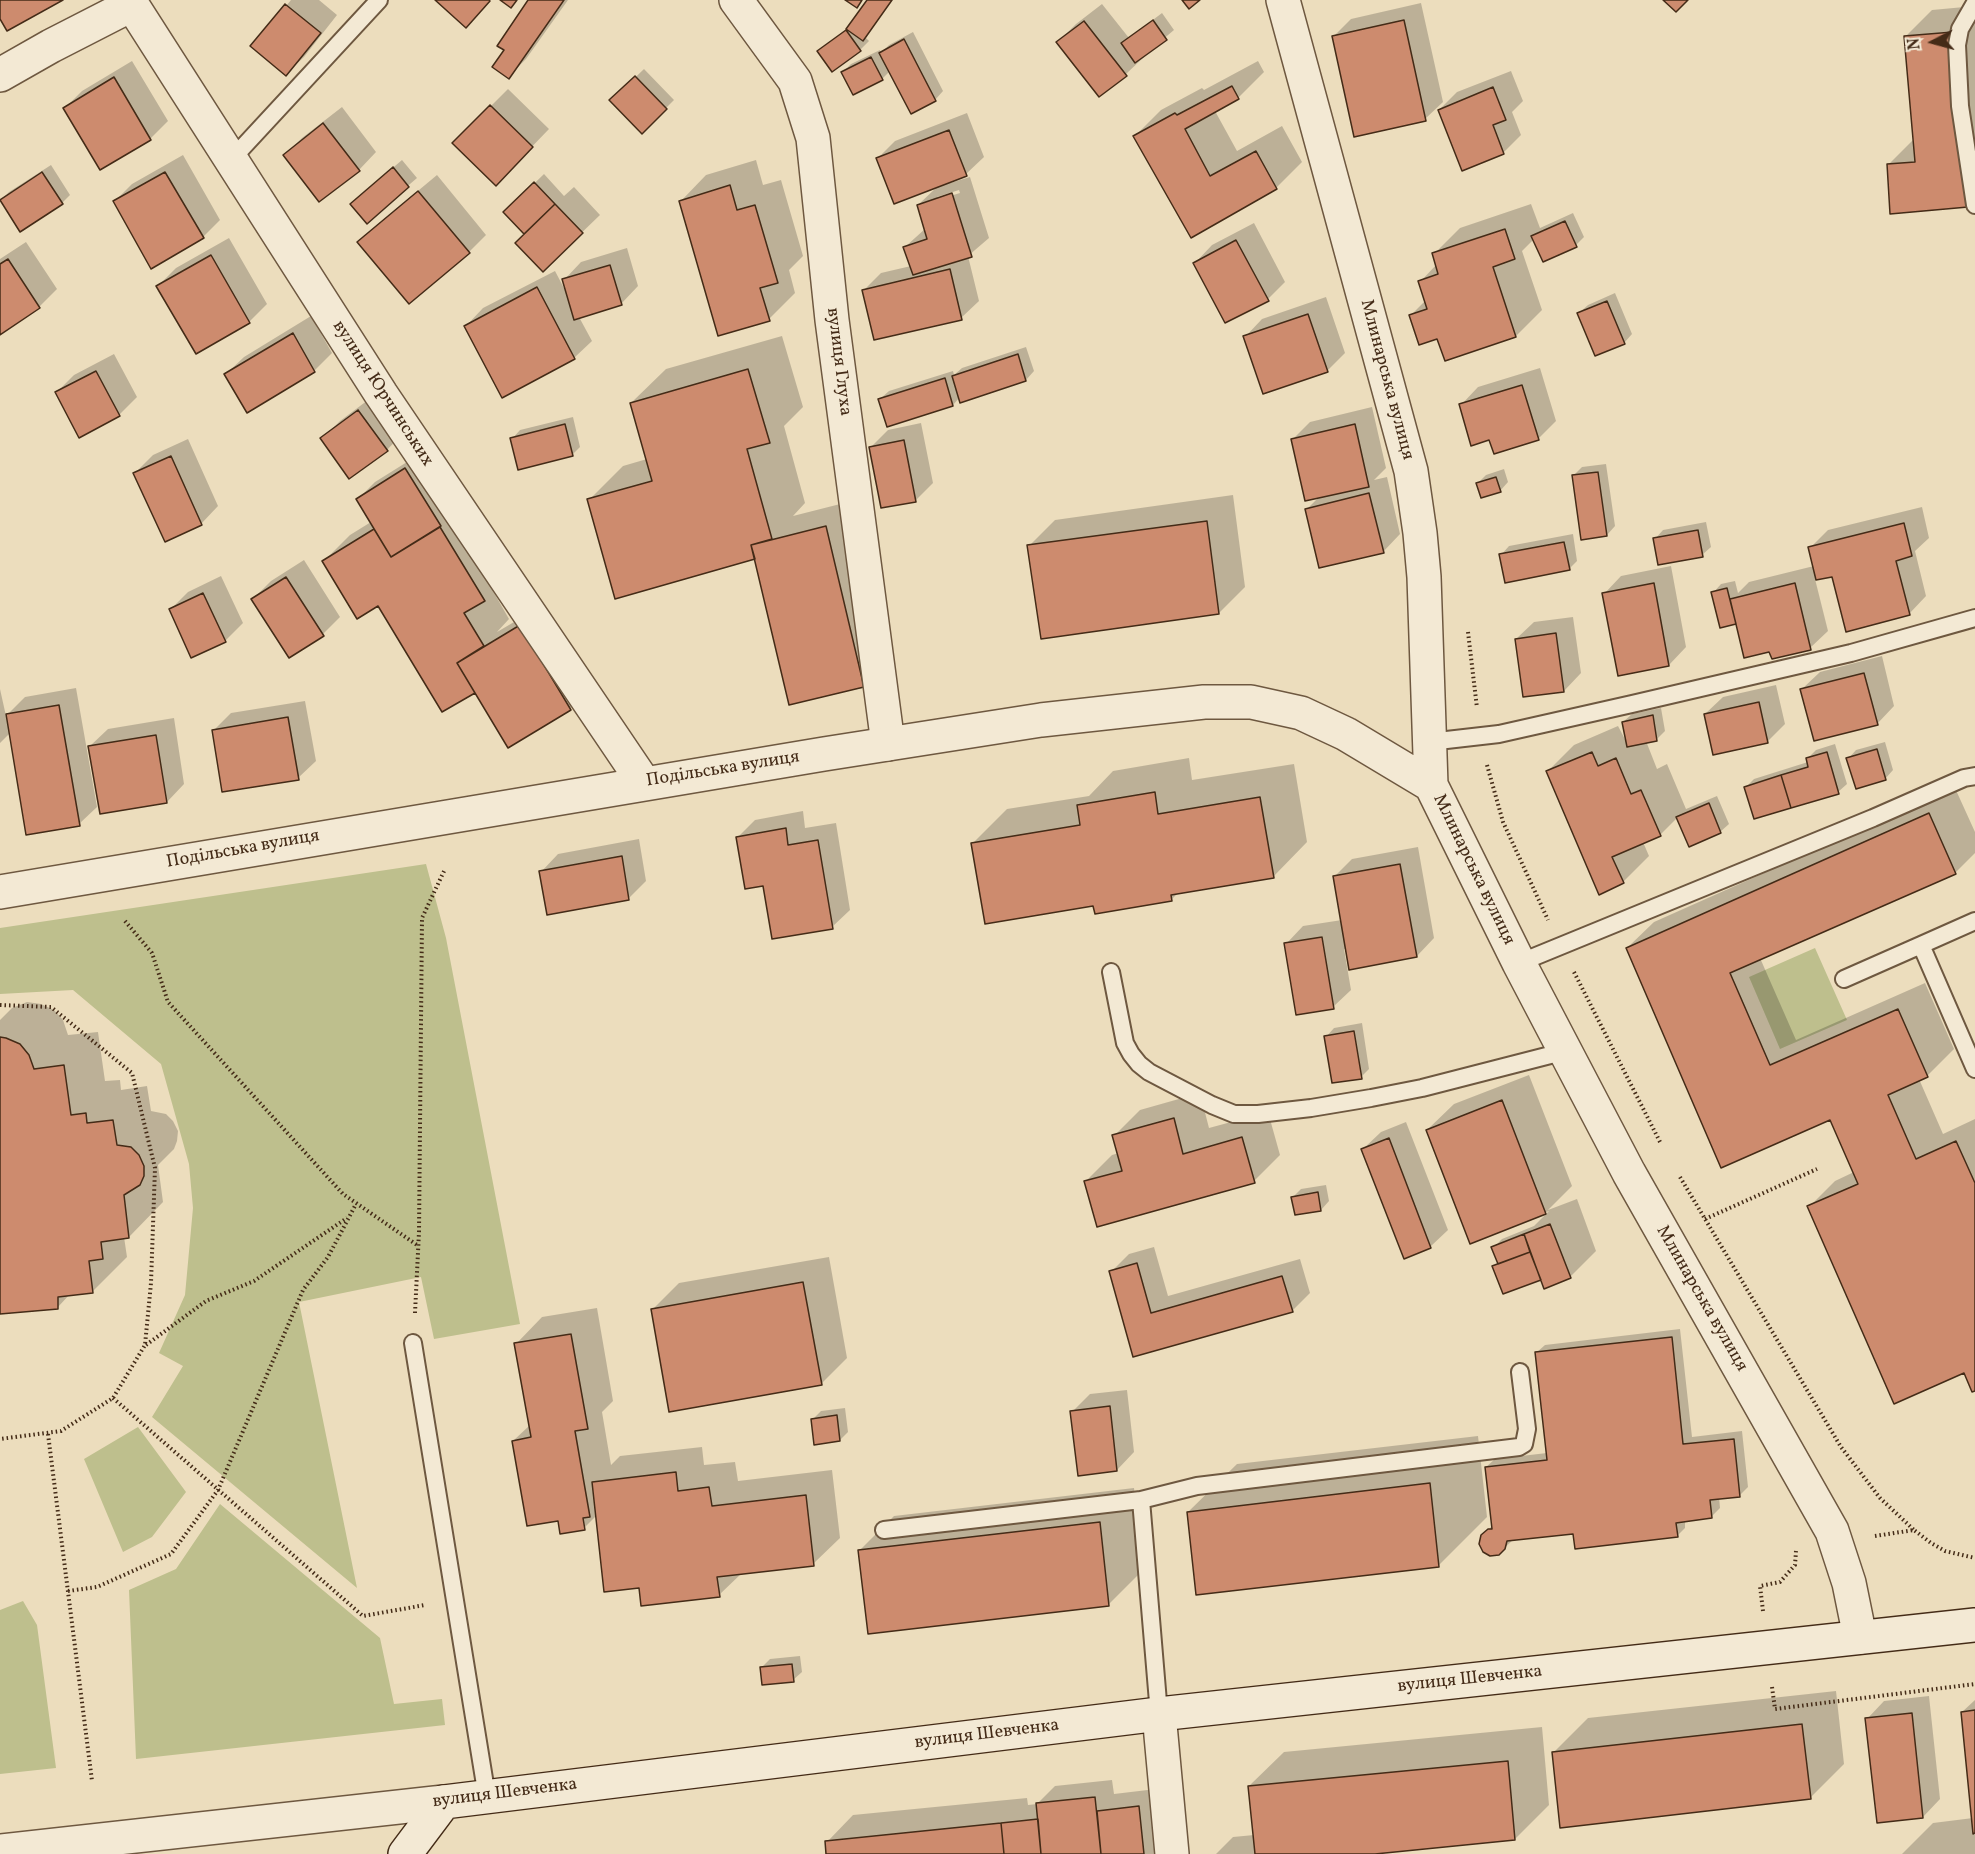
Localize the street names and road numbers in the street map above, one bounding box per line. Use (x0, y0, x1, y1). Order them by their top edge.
street label: Млинарська вулиця (1354, 297, 1418, 463)
street label: вулиця Глуха (821, 307, 855, 417)
street label: вулиця Юрчинських (327, 317, 437, 471)
street label: Подільська вулиця (645, 747, 801, 793)
street label: Млинарська вулиця (1427, 791, 1519, 949)
street label: Подільська вулиця (165, 826, 321, 874)
street label: Млинарська вулиця (1650, 1222, 1752, 1376)
street label: вулиця Шевченка (1396, 1662, 1544, 1698)
street label: вулиця Шевченка (913, 1715, 1061, 1755)
street label: вулиця Шевченка (431, 1774, 579, 1814)

